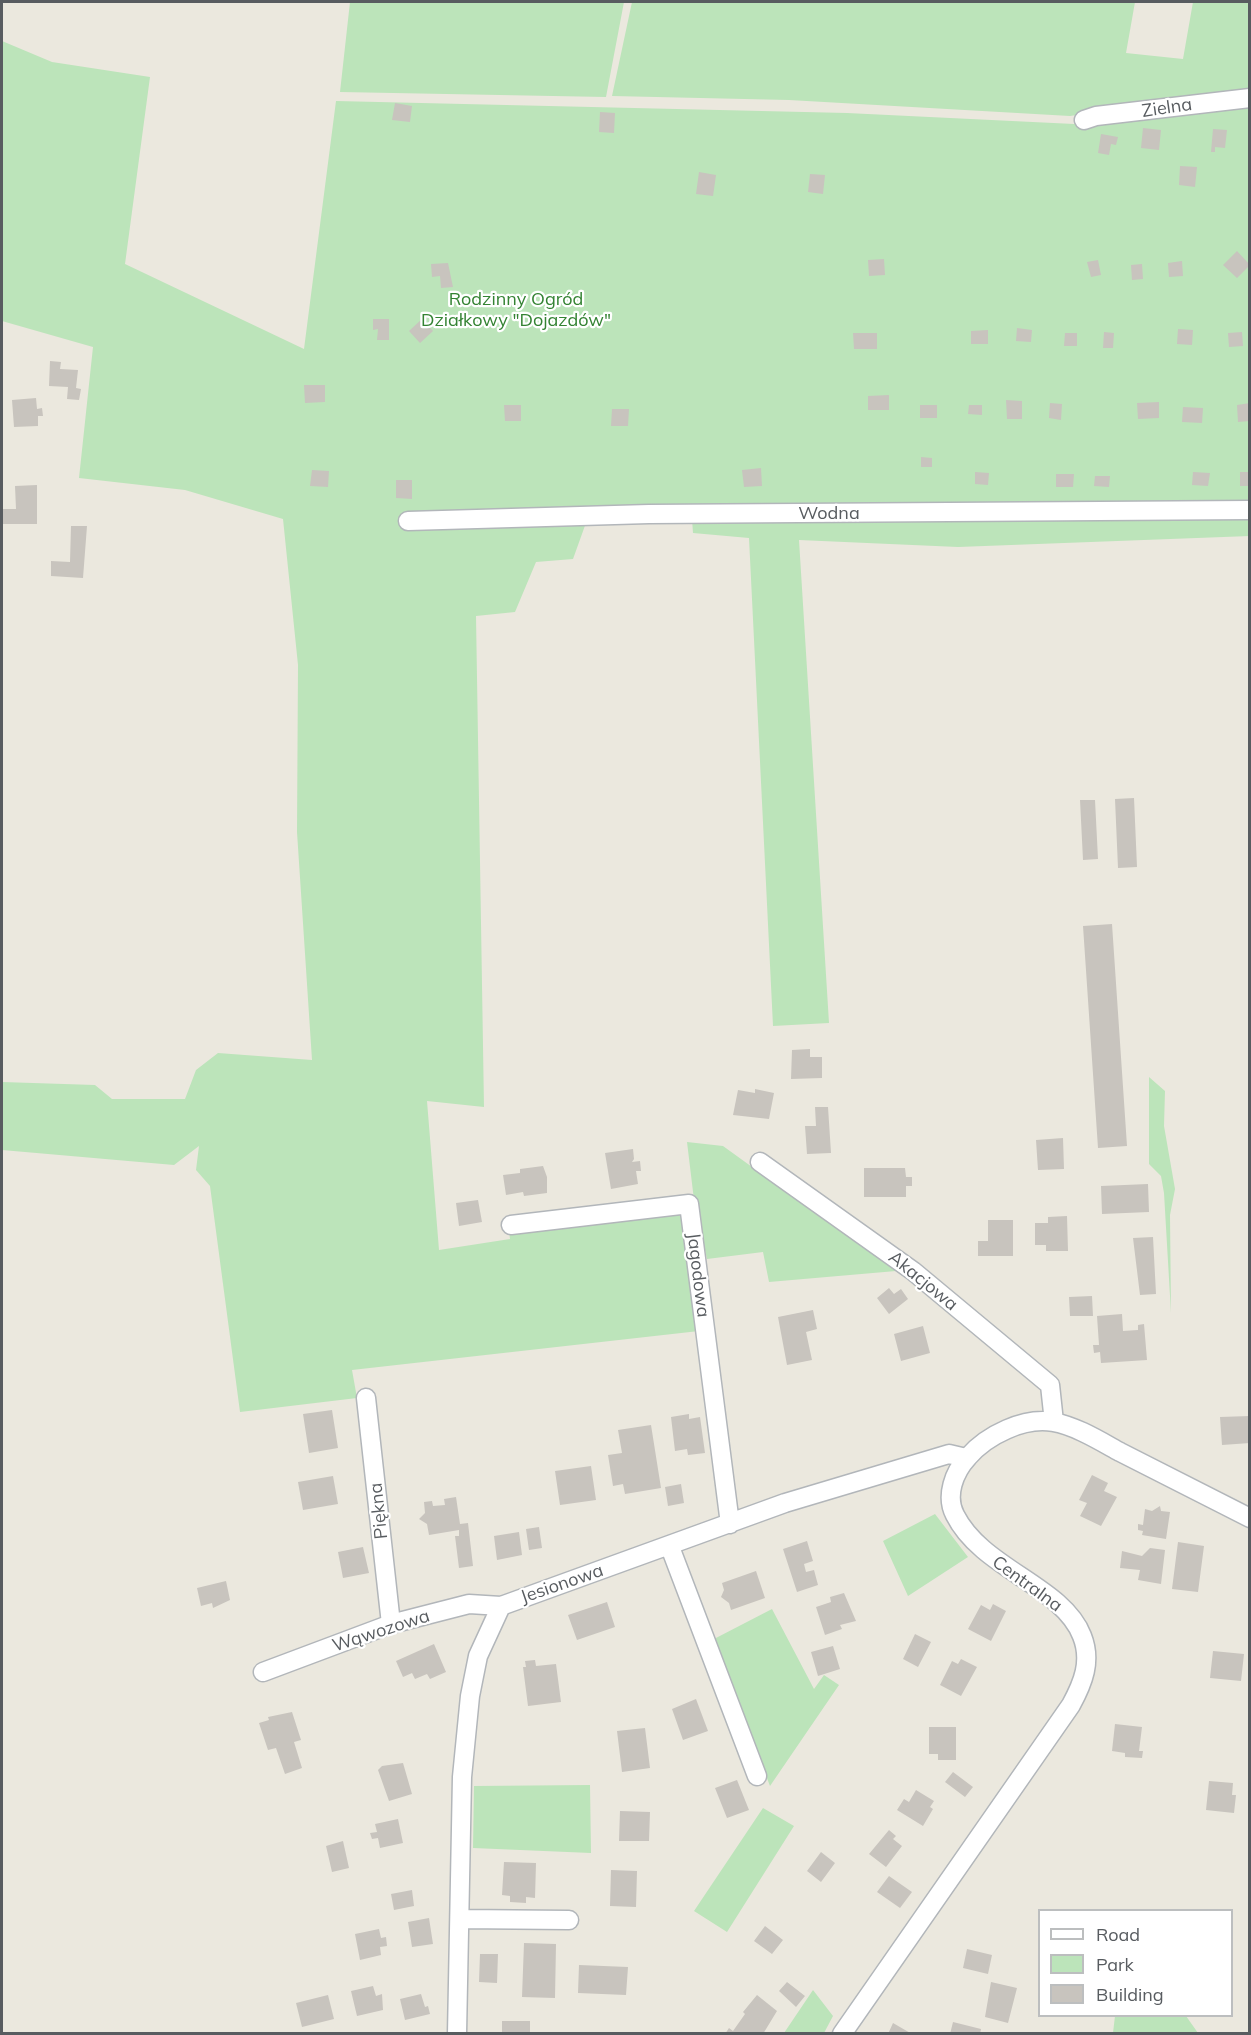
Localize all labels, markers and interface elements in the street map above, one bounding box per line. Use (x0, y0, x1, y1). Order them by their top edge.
street label: Zielna (1141, 94, 1193, 122)
park label: Rodzinny Ogród Działkowy "Dojazdów" (421, 289, 611, 332)
street label: Wodna (798, 503, 860, 525)
street label: Jagodowa (682, 1231, 714, 1319)
street label: Akacjowa (884, 1247, 962, 1315)
street label: Piękna (365, 1482, 393, 1540)
street label: Centralna (988, 1551, 1066, 1617)
street label: Jesionowa (518, 1560, 606, 1608)
street label: Wąwozowa (330, 1605, 432, 1657)
legend (1038, 1909, 1233, 2017)
text: Road (1096, 1923, 1140, 1946)
text: Park (1096, 1953, 1134, 1976)
text: Building (1096, 1983, 1164, 2006)

